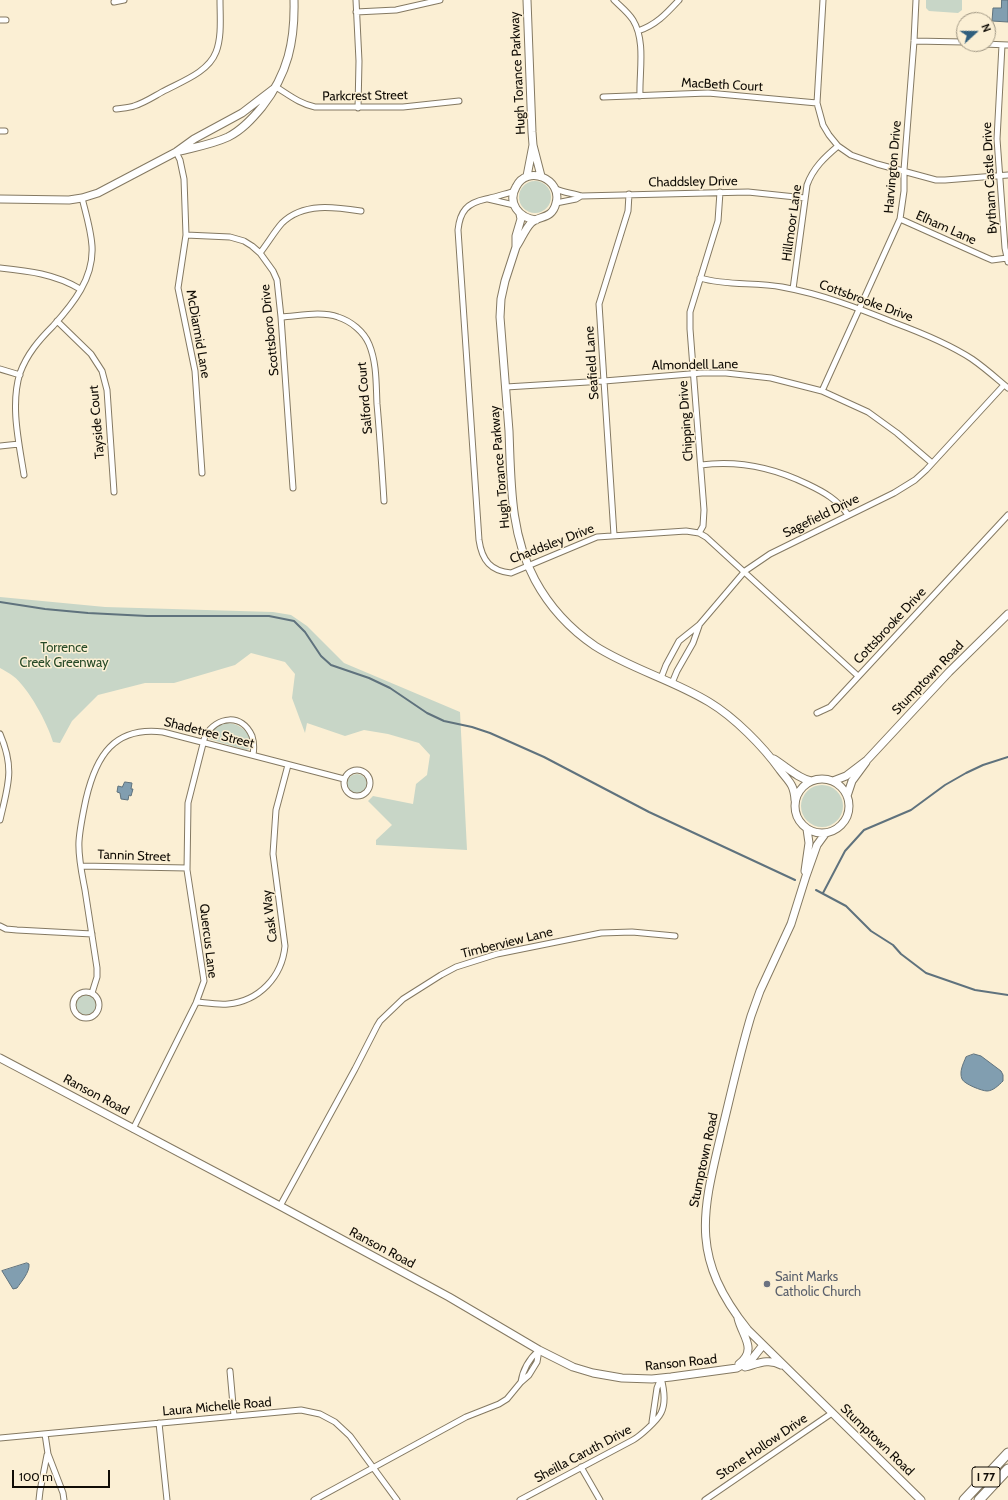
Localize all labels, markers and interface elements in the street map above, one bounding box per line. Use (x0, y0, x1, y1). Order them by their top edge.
street label: Hugh Torance Parkway (507, 11, 529, 135)
north arrow (956, 12, 996, 52)
text: N (978, 22, 994, 34)
street label: MacBeth Court (681, 75, 763, 95)
street label: Parkcrest Street (322, 87, 408, 105)
street label: Harvington Drive (881, 120, 905, 214)
street label: Bytham Castle Drive (979, 122, 1001, 234)
street label: Chaddsley Drive (648, 173, 738, 191)
street label: Hillmoor Lane (779, 184, 805, 262)
street label: Elham Lane (913, 208, 979, 248)
street label: Cottsbrooke Drive (817, 277, 915, 325)
street label: Scottsboro Drive (257, 283, 283, 377)
street label: McDiarmid Lane (183, 289, 213, 379)
street label: Seafield Lane (582, 326, 602, 400)
street label: Almondell Lane (652, 356, 738, 374)
street label: Salford Court (354, 361, 376, 435)
street label: Chipping Drive (675, 380, 697, 462)
street label: Tayside Court (86, 385, 108, 459)
street label: Hugh Torance Parkway (487, 405, 513, 529)
street label: Sagefield Drive (780, 491, 862, 541)
street label: Chaddsley Drive (507, 521, 597, 567)
street label: Cottsbrooke Drive (851, 585, 929, 667)
street label: Stumptown Road (889, 638, 967, 718)
park label: Torrence Creek Greenway (20, 640, 108, 671)
street label: Shadetree Street (162, 714, 256, 752)
street label: Tannin Street (97, 847, 171, 865)
street label: Cask Way (259, 889, 281, 943)
street label: Quercus Lane (196, 903, 220, 979)
street label: Timberview Lane (460, 924, 554, 962)
street label: Ranson Road (60, 1071, 132, 1119)
street label: Stumptown Road (686, 1111, 722, 1209)
street label: Ranson Road (346, 1224, 418, 1272)
place label: Saint Marks Catholic Church (775, 1269, 861, 1300)
marker: Saint Marks Catholic Church (762, 1279, 772, 1289)
street label: Ranson Road (644, 1351, 718, 1375)
street label: Laura Michelle Road (162, 1394, 272, 1420)
street label: Stumptown Road (837, 1401, 917, 1479)
street label: Stone Hollow Drive (713, 1411, 811, 1483)
street label: Sheilla Caruth Drive (532, 1422, 634, 1486)
scale bar (14, 1462, 112, 1488)
road number: I 77 (972, 1467, 1000, 1487)
text: 100 m (19, 1469, 53, 1484)

